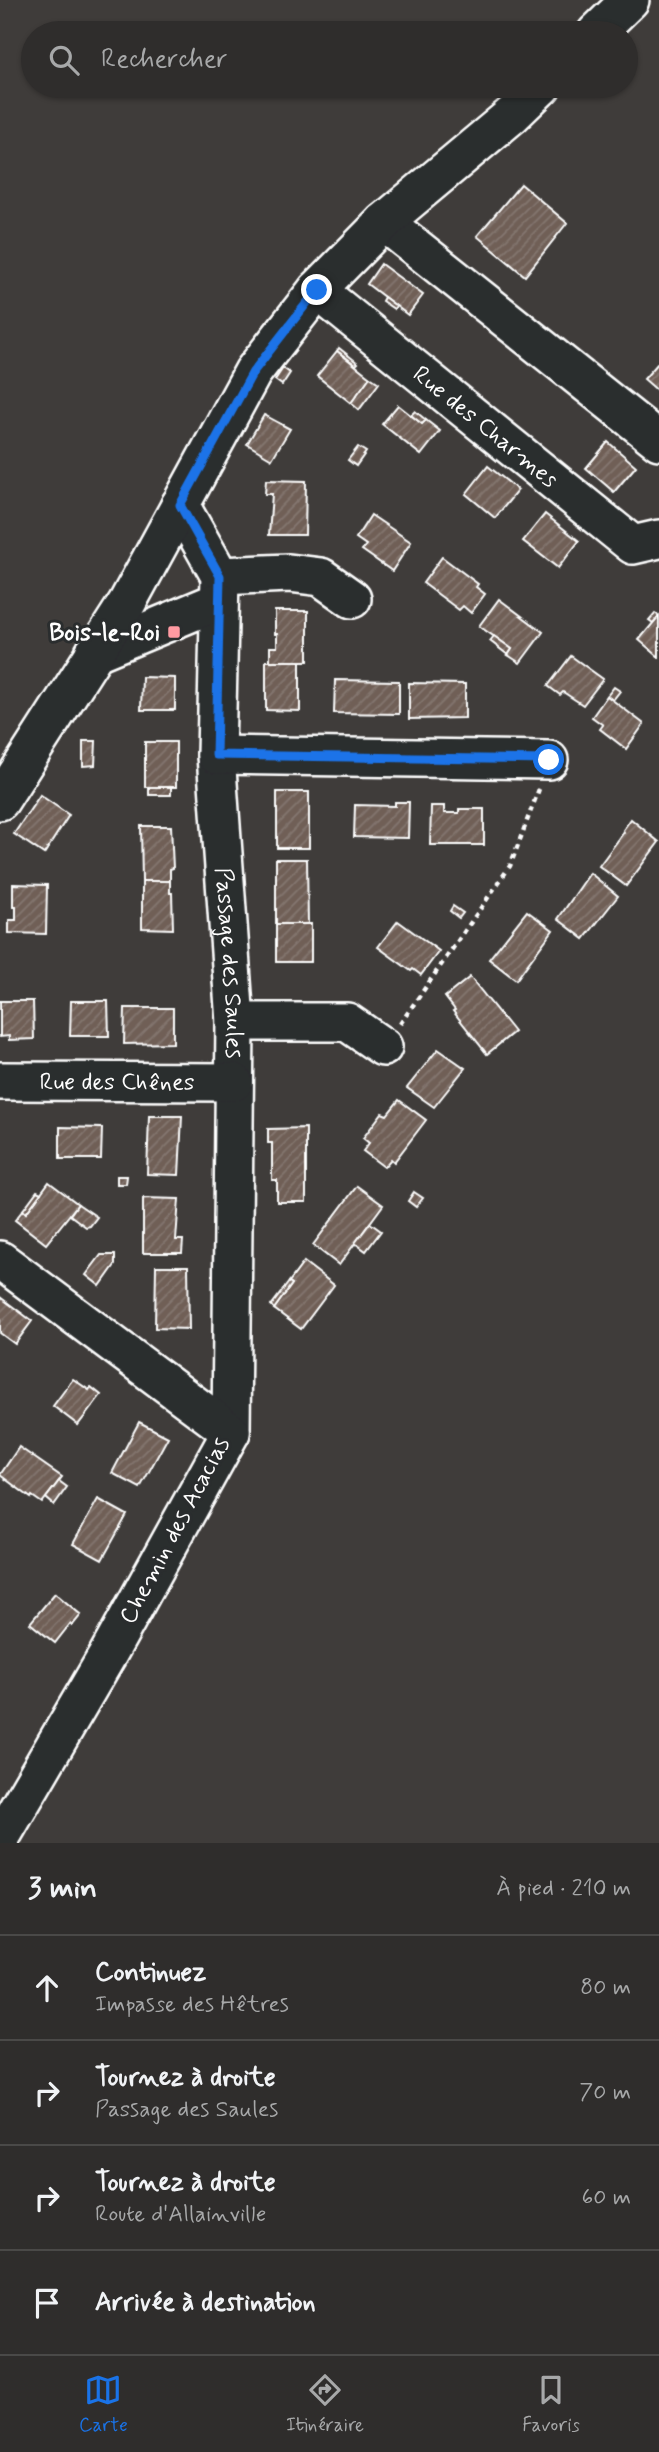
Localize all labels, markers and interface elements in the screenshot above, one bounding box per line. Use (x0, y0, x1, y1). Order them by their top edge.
search box (21, 21, 638, 98)
icon: search (45, 41, 83, 79)
text: Rechercher (101, 43, 227, 77)
route end (301, 274, 332, 305)
street label: Rue des Charmes (406, 359, 564, 496)
place label: Bois-le-Roi (49, 618, 160, 649)
marker: Bois-le-Roi (166, 624, 182, 640)
route start (533, 744, 564, 775)
street label: Passage des Saules (207, 867, 249, 1059)
street label: Rue des Chênes (39, 1067, 195, 1099)
street label: Chemin des Acacias (113, 1432, 238, 1630)
text: 3 min (28, 1869, 97, 1908)
text: À pied · 210 m (496, 1874, 631, 1904)
text: Continuez (95, 1956, 206, 1990)
icon: ahead (28, 1969, 66, 2007)
text: 80 m (580, 1973, 631, 2003)
text: Impasse des Hêtres (95, 1990, 289, 2020)
text: Tournez à droite (95, 2061, 276, 2095)
icon: right (28, 2074, 66, 2112)
text: 70 m (579, 2078, 631, 2108)
text: Passage des Saules (95, 2095, 278, 2125)
text: Tournez à droite (95, 2166, 276, 2200)
icon: right (28, 2179, 66, 2217)
text: 60 m (582, 2183, 631, 2213)
text: Route d'Allainville (95, 2200, 266, 2230)
icon: arrive (28, 2284, 66, 2322)
text: Arrivée à destination (95, 2286, 316, 2320)
tab: Carte (79, 2371, 128, 2438)
tab: Itinéraire (286, 2371, 364, 2438)
tab: Favoris (522, 2371, 580, 2438)

